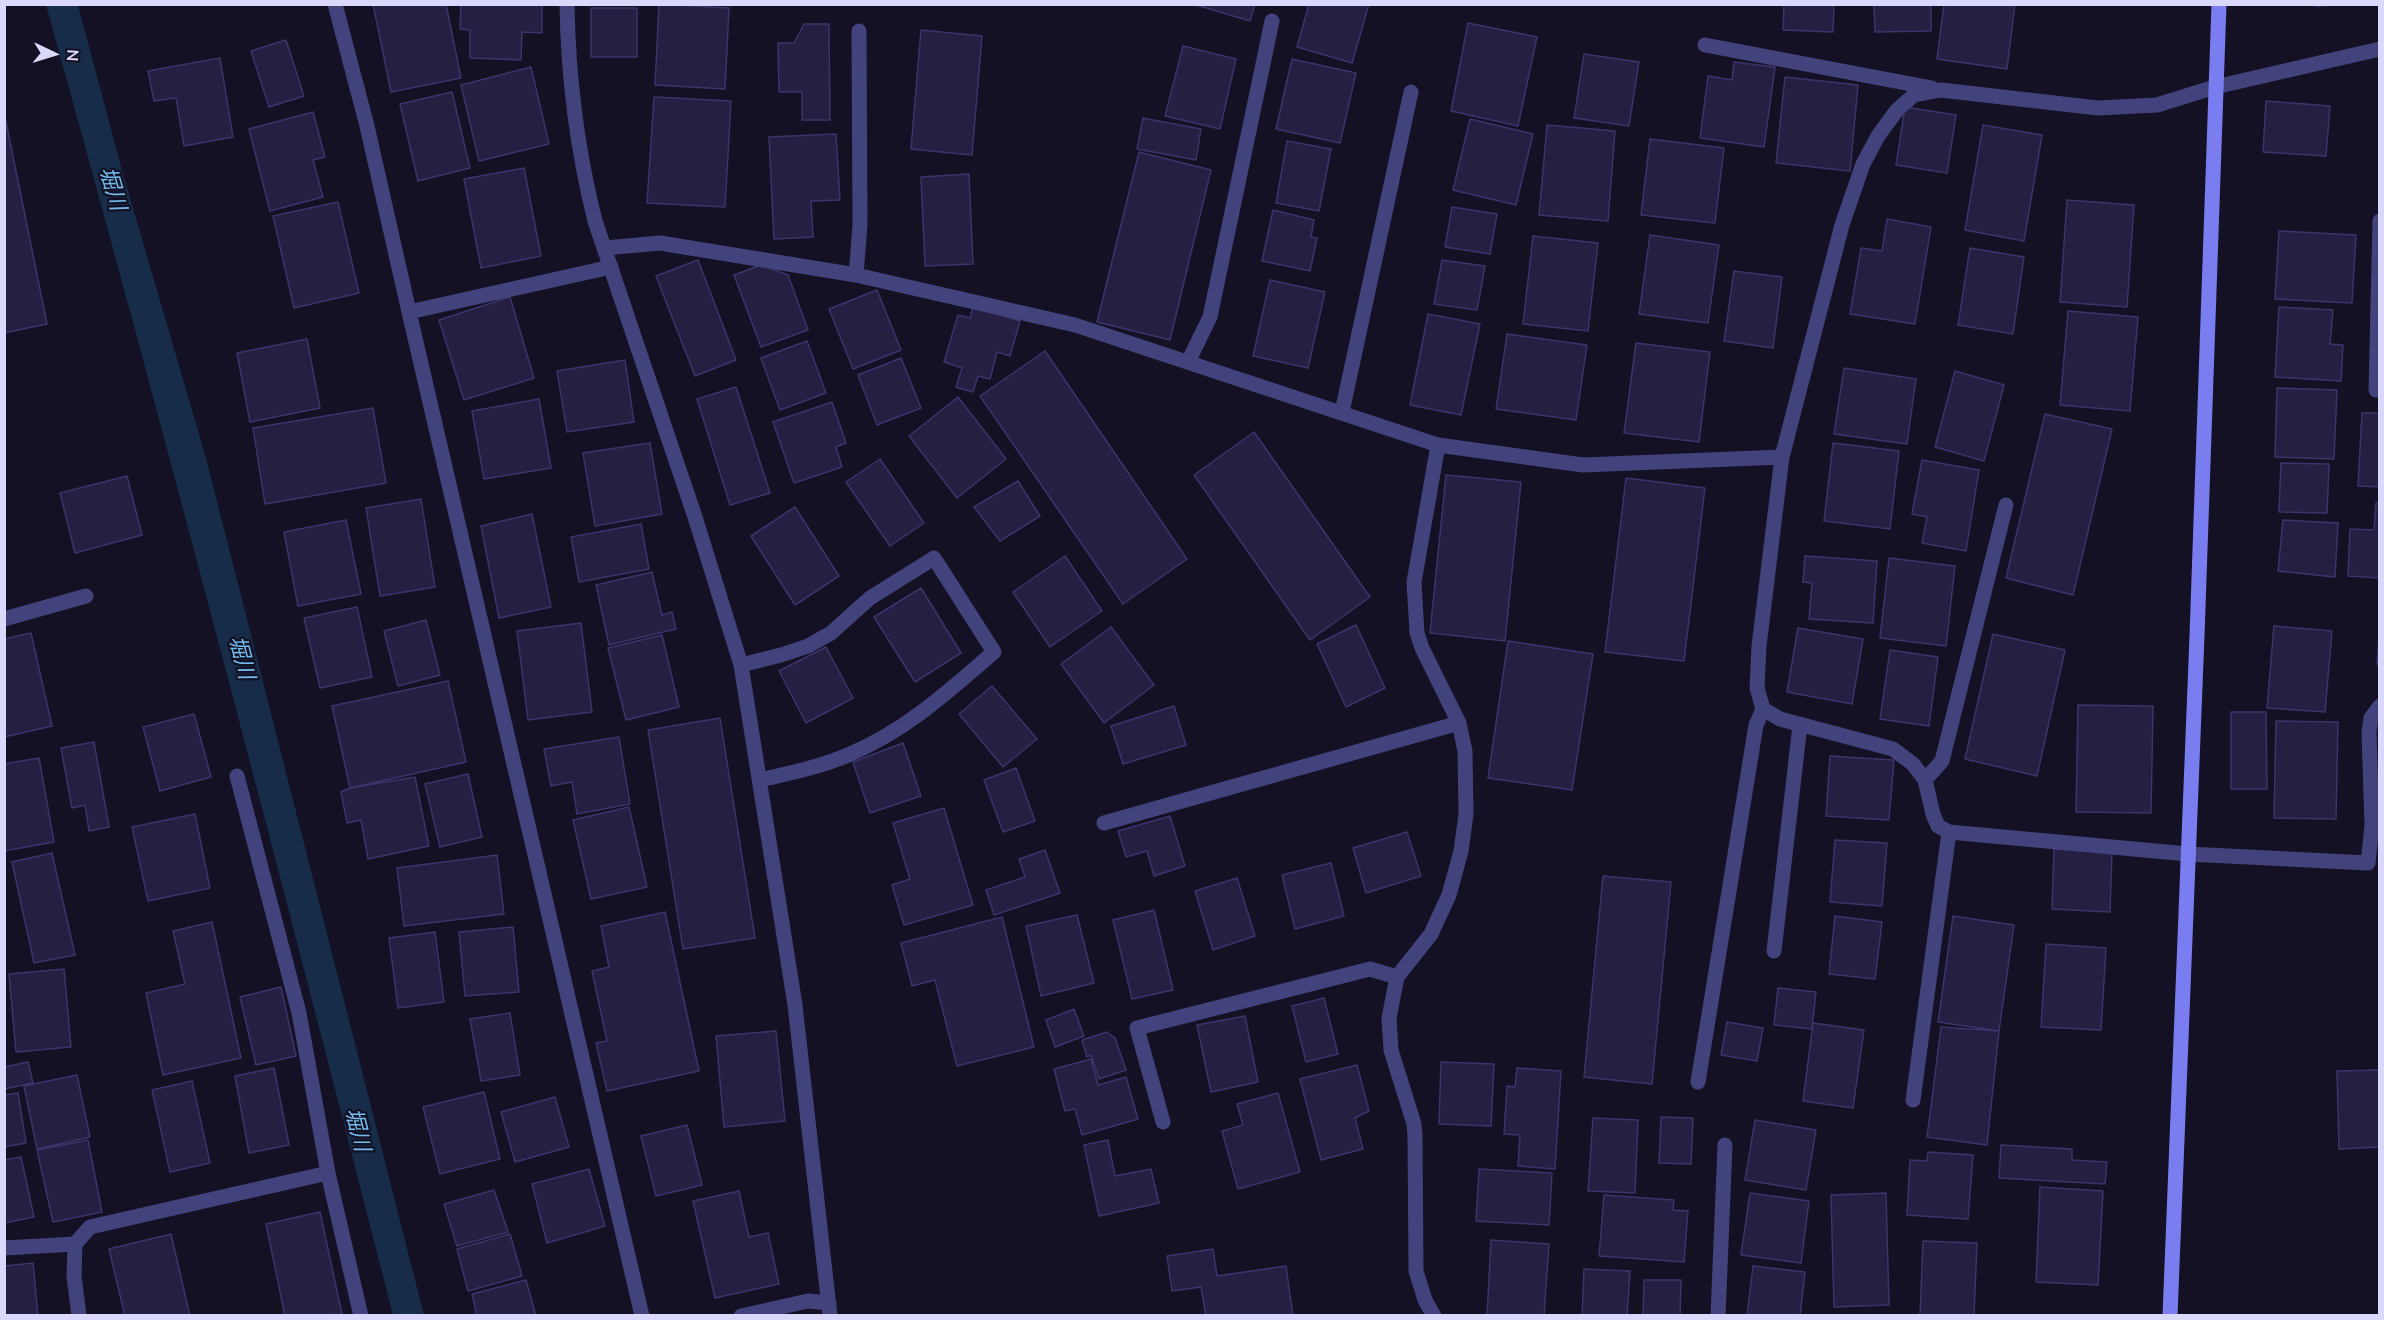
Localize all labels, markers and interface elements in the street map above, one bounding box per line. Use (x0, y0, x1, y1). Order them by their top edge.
north arrow (24, 24, 84, 84)
text: N (61, 49, 83, 62)
water label: 堀川 (92, 164, 130, 214)
water label: 堀川 (222, 633, 258, 683)
water label: 堀川 (338, 1105, 374, 1155)

